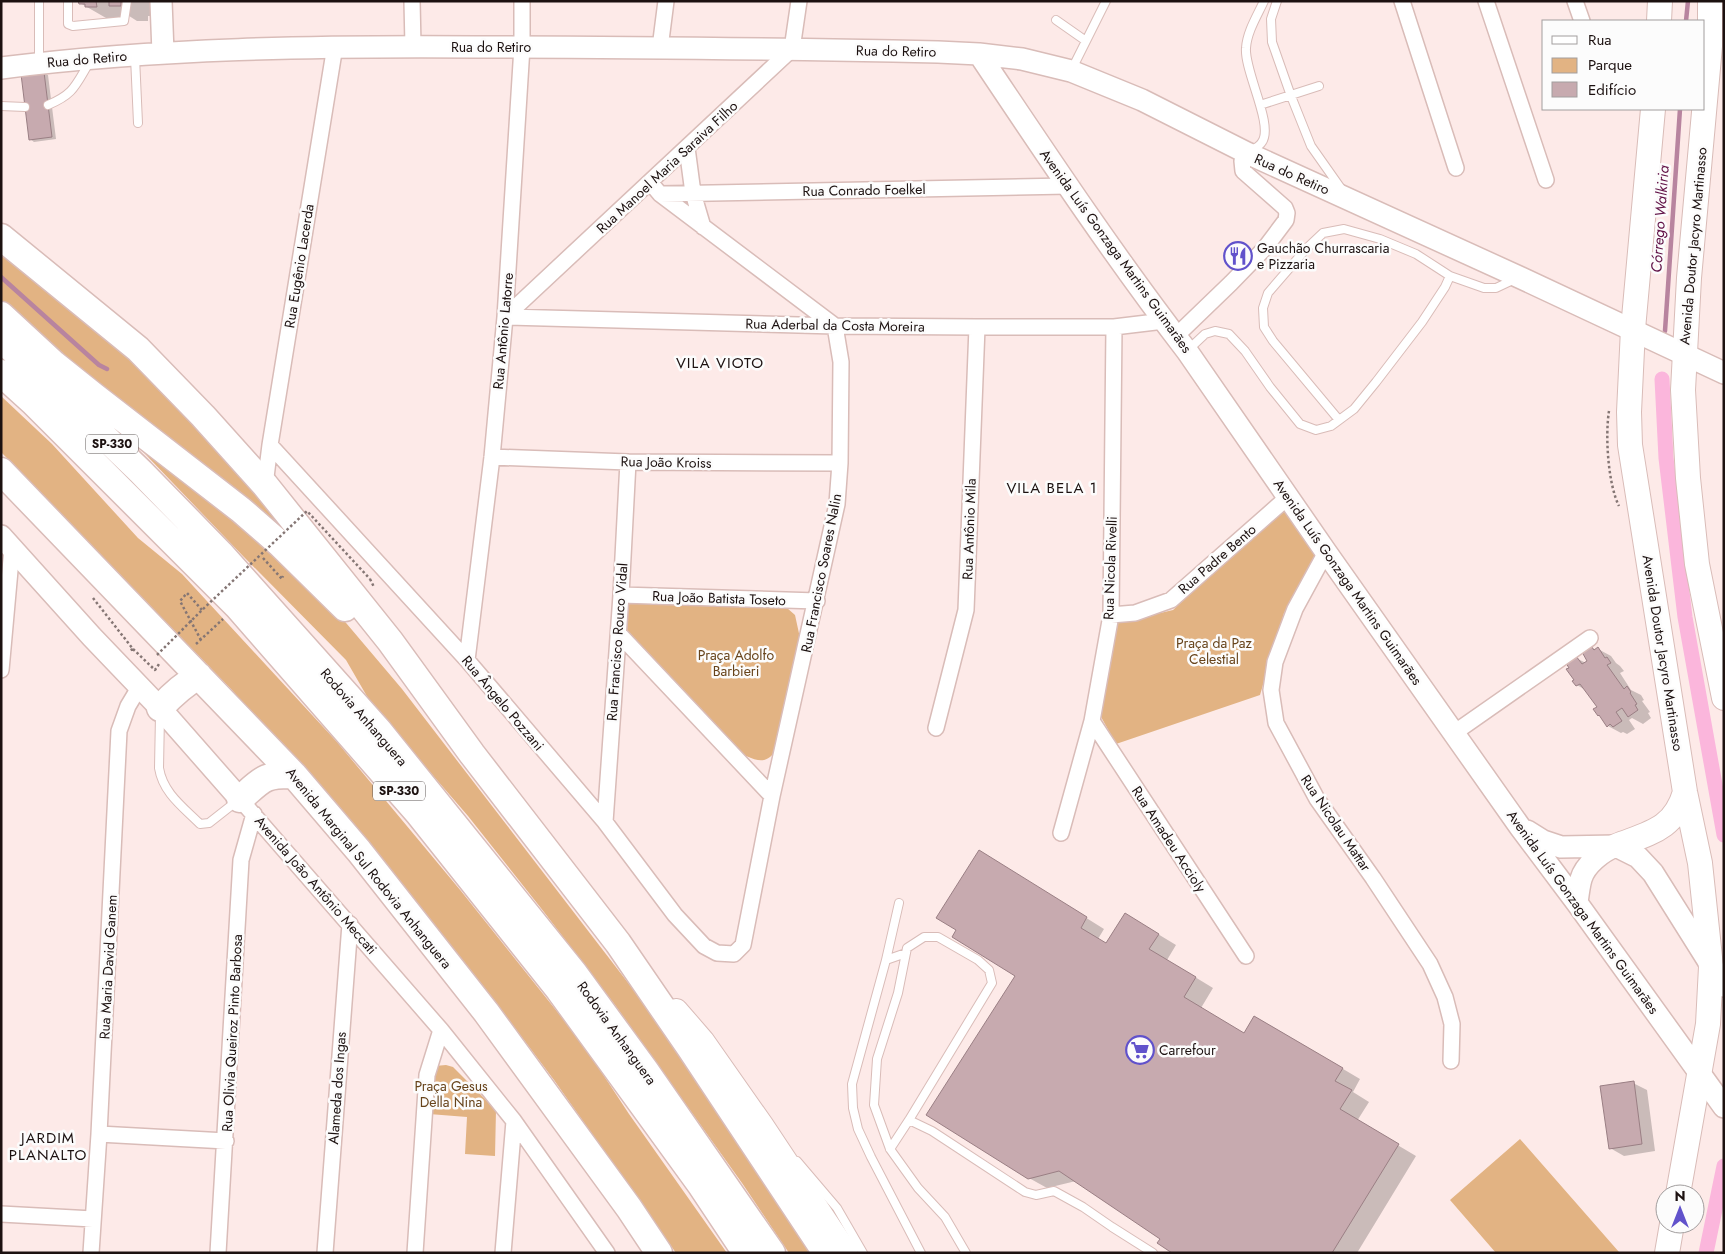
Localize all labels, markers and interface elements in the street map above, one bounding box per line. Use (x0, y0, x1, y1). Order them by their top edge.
legend (1542, 20, 1705, 110)
text: Rua (1588, 29, 1612, 51)
street label: Rua do Retiro (451, 37, 531, 57)
street label: Rua do Retiro (856, 40, 937, 62)
street label: Rua do Retiro (46, 46, 128, 72)
text: Parque (1588, 54, 1632, 76)
text: Edifício (1588, 79, 1636, 101)
street label: Rua Manoel Maria Saraiva Filho (592, 96, 742, 238)
street label: Avenida Luís Gonzaga Martins Guimarães (1035, 145, 1197, 357)
street label: Avenida Doutor Jacyro Martinasso (1674, 146, 1712, 346)
street label: Rua do Retiro (1251, 149, 1333, 200)
water label: Córrego Walkiria (1645, 164, 1675, 274)
street label: Rua Conrado Foelkel (802, 179, 926, 201)
street label: Rua Eugênio Lacerda (279, 202, 319, 330)
place label: Gauchão Churrascaria e Pizzaria (1257, 238, 1389, 274)
restaurant icon: Gauchão Churrascaria e Pizzaria (1223, 241, 1253, 271)
street label: Rua Antônio Latorre (488, 272, 518, 390)
street label: Rua Aderbal da Costa Moreira (745, 313, 925, 337)
district label: VILA VIOTO (676, 352, 764, 374)
road number: SP-330 (86, 434, 138, 454)
street label: Rua João Kroiss (620, 451, 712, 473)
street label: Avenida Luís Gonzaga Martins Guimarães (1269, 475, 1427, 689)
district label: VILA BELA 1 (1006, 477, 1098, 499)
street label: Rua Antônio Mila (957, 478, 981, 580)
street label: Rua Francisco Soares Nalin (796, 492, 846, 654)
street label: Rua Nicola Rivelli (1098, 516, 1122, 620)
street label: Rua Padre Bento (1174, 519, 1261, 599)
street label: Avenida Doutor Jacyro Martinasso (1638, 553, 1688, 753)
street label: Rua Francisco Rouco Vidal (601, 562, 633, 722)
street label: Rua João Batista Toseto (652, 586, 787, 610)
park label: Praça da Paz Celestial (1176, 633, 1253, 669)
park label: Praça Adolfo Barbieri (698, 645, 774, 681)
street label: Rua Ângelo Pozzani (457, 651, 549, 755)
street label: Rodovia Anhanguera (316, 664, 412, 770)
street label: Avenida Marginal Sul Rodovia Anhanguera (281, 763, 457, 973)
street label: Rua Nicolau Mattar (1296, 771, 1376, 876)
road number: SP-330 (373, 781, 425, 800)
street label: Rua Amadeu Accioly (1127, 782, 1211, 897)
street label: Avenida Luís Gonzaga Martins Guimarães (1502, 806, 1664, 1018)
street label: Avenida João Antônio Meccati (250, 812, 382, 958)
street label: Rua Maria David Ganem (94, 894, 122, 1040)
street label: Rua Olivia Queiroz Pinto Barbosa (217, 934, 247, 1132)
street label: Rodovia Anhanguera (573, 977, 661, 1089)
street label: Alameda dos Ingas (323, 1031, 351, 1145)
supermarket icon: Carrefour (1125, 1035, 1155, 1065)
place label: Carrefour (1159, 1040, 1216, 1060)
park label: Praça Gesus Della Nina (414, 1076, 488, 1112)
district label: JARDIM PLANALTO (9, 1127, 87, 1166)
north arrow (1655, 1184, 1705, 1234)
text: N (1674, 1186, 1686, 1206)

